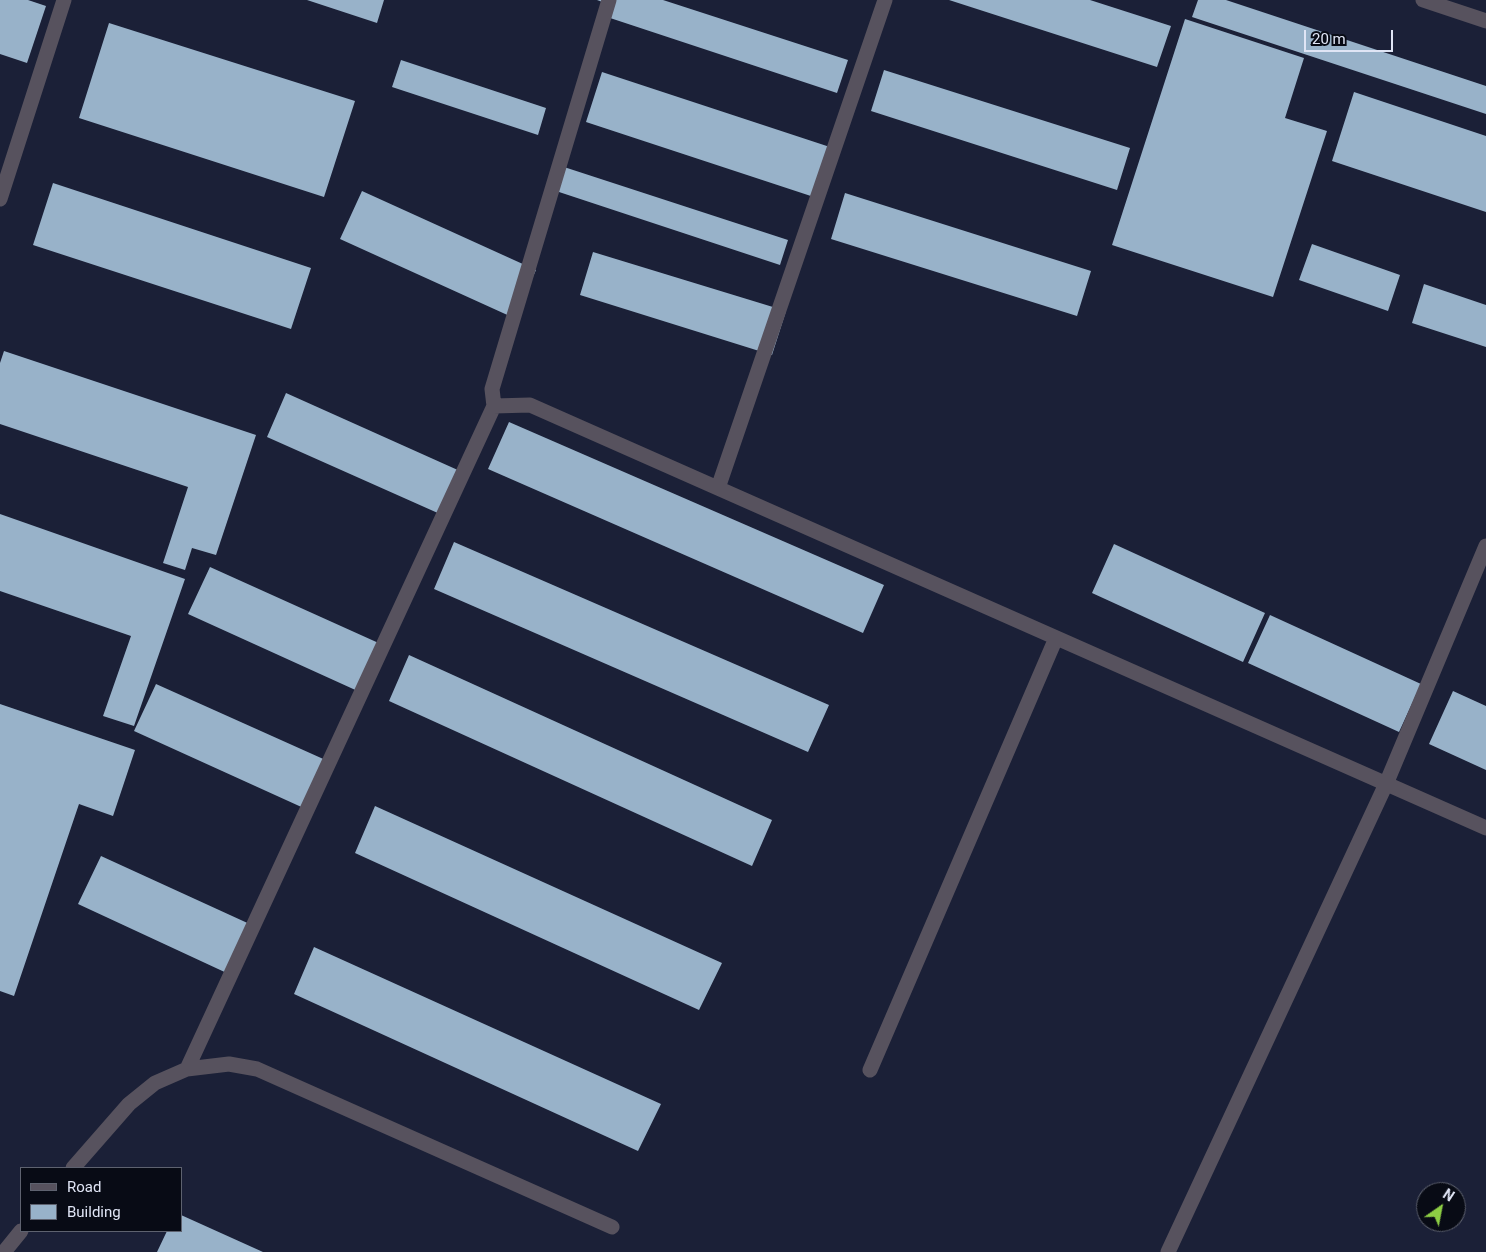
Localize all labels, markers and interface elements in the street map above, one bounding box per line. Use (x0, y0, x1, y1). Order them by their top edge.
scale bar (1306, 20, 1395, 52)
text: 20 m (1312, 30, 1346, 48)
legend (20, 1167, 182, 1232)
text: Road (67, 1178, 101, 1196)
north arrow (1416, 1182, 1466, 1232)
text: N (1440, 1186, 1457, 1205)
text: Building (67, 1203, 121, 1221)

